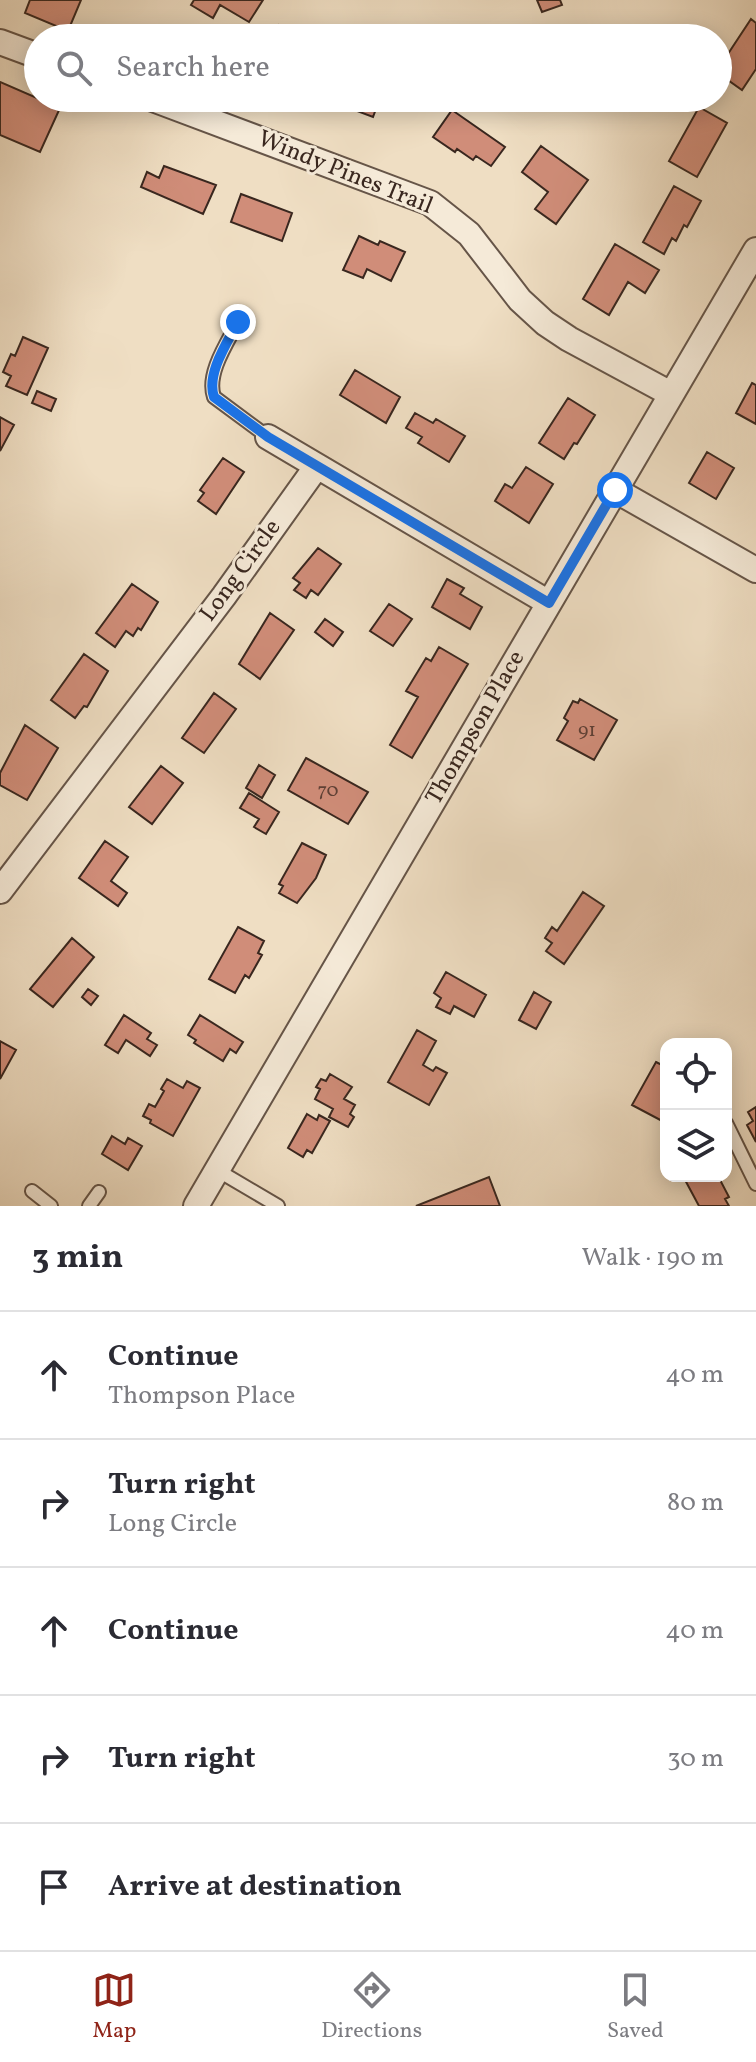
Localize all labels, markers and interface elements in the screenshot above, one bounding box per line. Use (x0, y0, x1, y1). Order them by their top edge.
search box (24, 24, 732, 112)
icon: search (52, 46, 96, 90)
text: Search here (116, 47, 270, 89)
street label: Windy Pines Trail (252, 122, 438, 224)
route end (220, 304, 256, 340)
route start (597, 472, 633, 508)
street label: Long Circle (192, 513, 290, 629)
street label: Thompson Place (418, 645, 534, 811)
house number: 91 (578, 717, 596, 745)
house number: 70 (318, 777, 338, 805)
map controls (660, 1038, 732, 1182)
button: locate (660, 1038, 732, 1110)
button: layers (660, 1110, 732, 1182)
text: 3 min (32, 1235, 123, 1282)
text: Walk · 190 m (581, 1240, 724, 1276)
text: Continue (108, 1336, 239, 1378)
icon: ahead (32, 1353, 76, 1397)
text: 40 m (665, 1357, 724, 1393)
text: Thompson Place (108, 1378, 295, 1414)
text: Turn right (108, 1464, 256, 1506)
icon: right (32, 1481, 76, 1525)
text: 80 m (667, 1485, 724, 1521)
text: Long Circle (108, 1506, 237, 1542)
icon: ahead (32, 1609, 76, 1653)
text: Continue (108, 1610, 239, 1652)
text: 40 m (665, 1613, 724, 1649)
icon: right (32, 1737, 76, 1781)
text: Turn right (108, 1738, 256, 1780)
text: 30 m (667, 1741, 724, 1777)
icon: arrive (32, 1865, 76, 1909)
text: Arrive at destination (108, 1866, 402, 1908)
tab: Map (92, 1968, 136, 2047)
tab: Directions (321, 1968, 422, 2047)
tab: Saved (607, 1968, 664, 2047)

